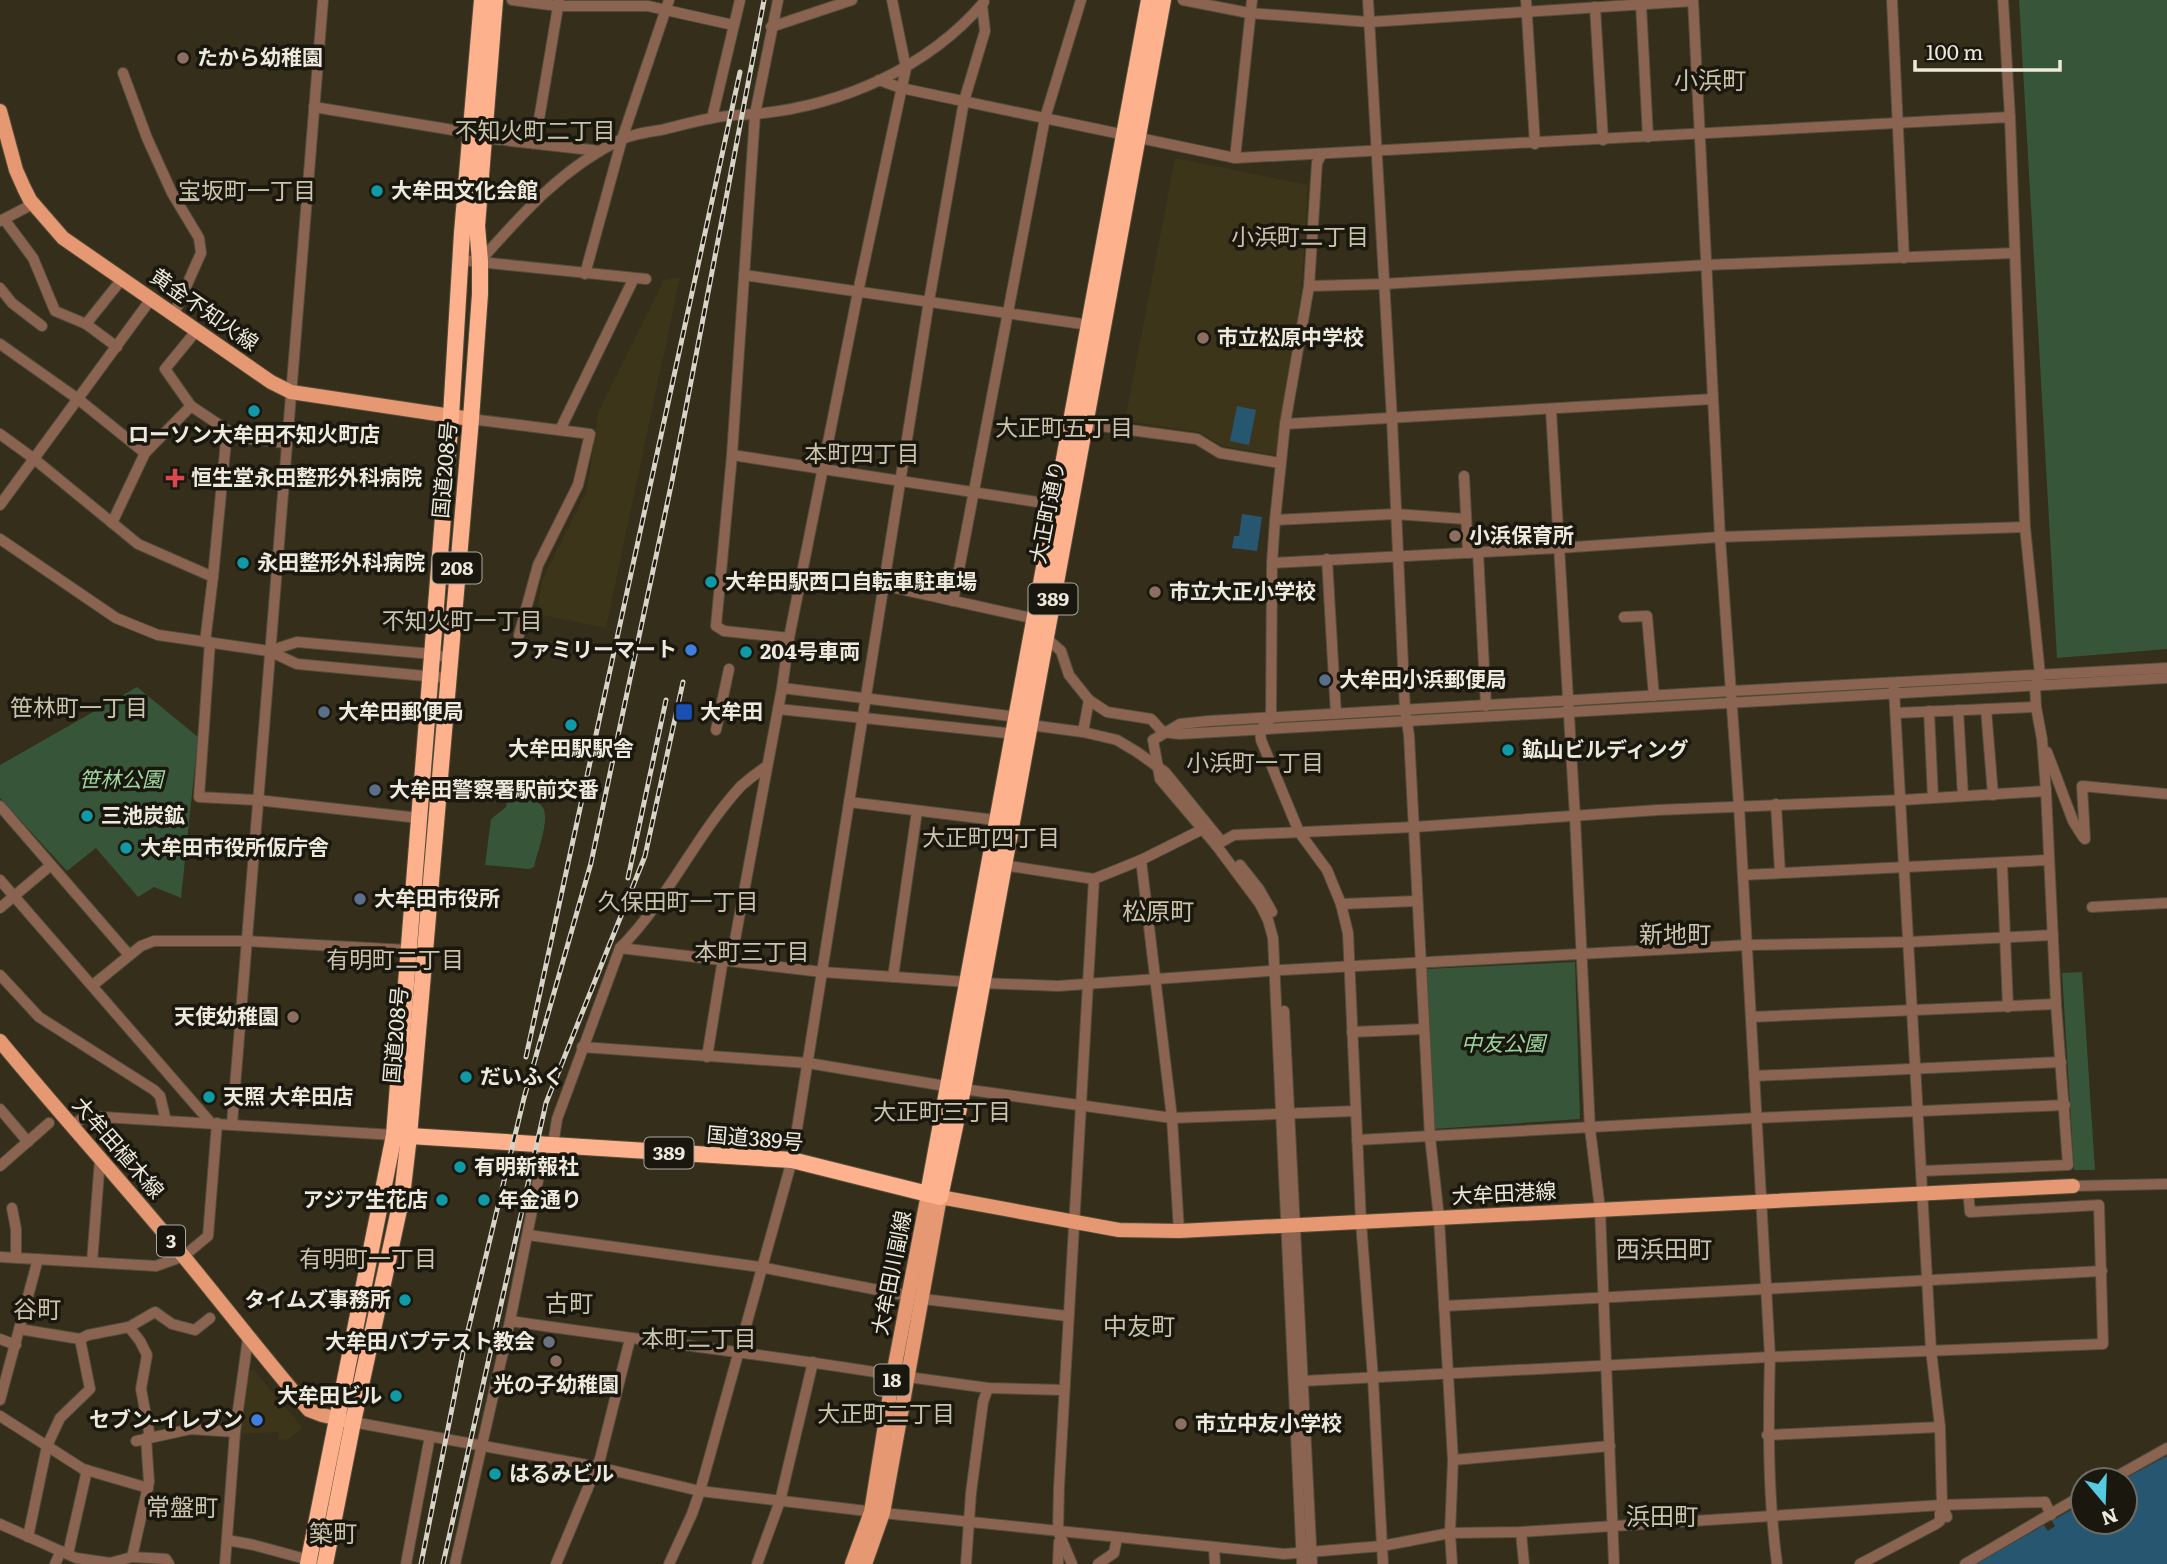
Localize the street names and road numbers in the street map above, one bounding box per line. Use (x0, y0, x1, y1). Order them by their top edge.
street label: 黄金不知火線 (145, 259, 266, 357)
street label: 国道208号 (423, 420, 462, 520)
street label: 大正町通り (1020, 457, 1071, 566)
road number: 208 (433, 552, 482, 583)
road number: 389 (1028, 584, 1078, 614)
street label: 国道208号 (374, 985, 413, 1085)
street label: 大牟田植木線 (67, 1089, 173, 1204)
street label: 国道389号 (706, 1117, 805, 1156)
road number: 389 (644, 1138, 694, 1168)
street label: 大牟田港線 (1451, 1173, 1557, 1210)
street label: 大牟田川副線 (862, 1208, 917, 1337)
road number: 3 (157, 1226, 185, 1256)
road number: 18 (874, 1364, 910, 1396)

